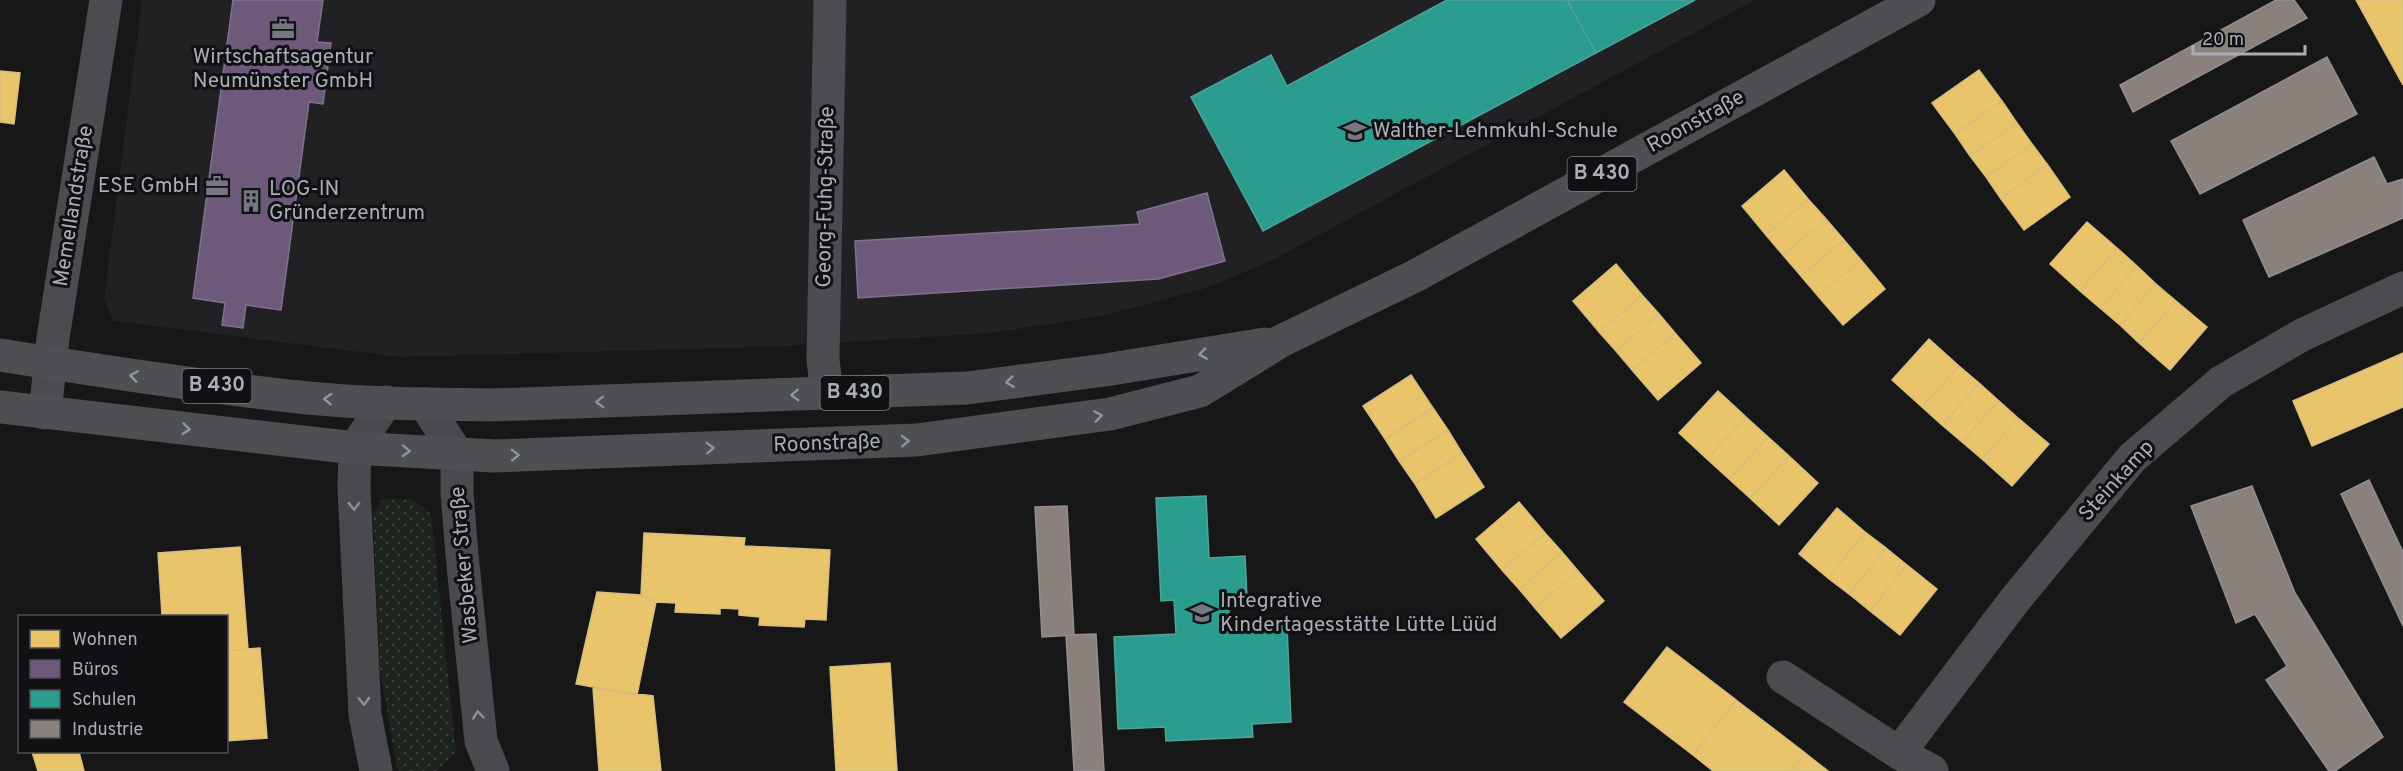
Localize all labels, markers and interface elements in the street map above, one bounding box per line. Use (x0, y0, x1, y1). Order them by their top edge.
office icon: Wirtschaftsagentur Neumünster GmbH (270, 16, 296, 42)
scale bar (2193, 18, 2306, 56)
text: 20 m (2202, 29, 2244, 52)
place label: Wirtschaftsagentur Neumünster GmbH (193, 44, 373, 95)
street label: Roonstraße (1643, 84, 1749, 160)
street label: Georg-Fuhg-Straße (811, 106, 841, 288)
school or university icon: Walther-Lehmkuhl-Schule (1342, 118, 1368, 144)
place label: Walther-Lehmkuhl-Schule (1373, 118, 1618, 145)
street label: Memellandstraße (48, 124, 100, 288)
road number: B 430 (1568, 157, 1636, 191)
place label: ESE GmbH (98, 173, 199, 200)
office icon: ESE GmbH (204, 173, 230, 199)
place label: LOG-IN Gründerzentrum (269, 176, 425, 227)
building icon: LOG-IN Gründerzentrum (238, 188, 264, 214)
one-way arrow (1198, 347, 1208, 360)
road number: B 430 (182, 369, 252, 403)
one-way arrow (130, 370, 139, 382)
road number: B 430 (820, 376, 890, 410)
one-way arrow (1005, 376, 1015, 388)
one-way arrow (790, 389, 799, 402)
one-way arrow (323, 393, 332, 406)
one-way arrow (595, 395, 604, 408)
one-way arrow (1094, 410, 1103, 423)
one-way arrow (182, 422, 191, 435)
street label: Roonstraße (773, 429, 881, 459)
one-way arrow (901, 435, 910, 447)
street label: Steinkamp (2073, 435, 2161, 527)
one-way arrow (706, 442, 715, 455)
one-way arrow (402, 444, 411, 457)
one-way arrow (511, 449, 520, 462)
street label: Wasbeker Straße (445, 485, 485, 645)
one-way arrow (348, 502, 361, 511)
place label: Integrative Kindertagesstätte Lütte Lüüd (1220, 588, 1497, 639)
school or university icon: Integrative Kindertagesstätte Lütte Lüüd (1189, 600, 1215, 626)
legend (18, 615, 228, 753)
text: Wohnen (72, 629, 138, 652)
text: Büros (72, 659, 119, 682)
text: Schulen (72, 689, 136, 712)
one-way arrow (358, 696, 371, 705)
one-way arrow (473, 710, 485, 719)
text: Industrie (72, 719, 143, 742)

